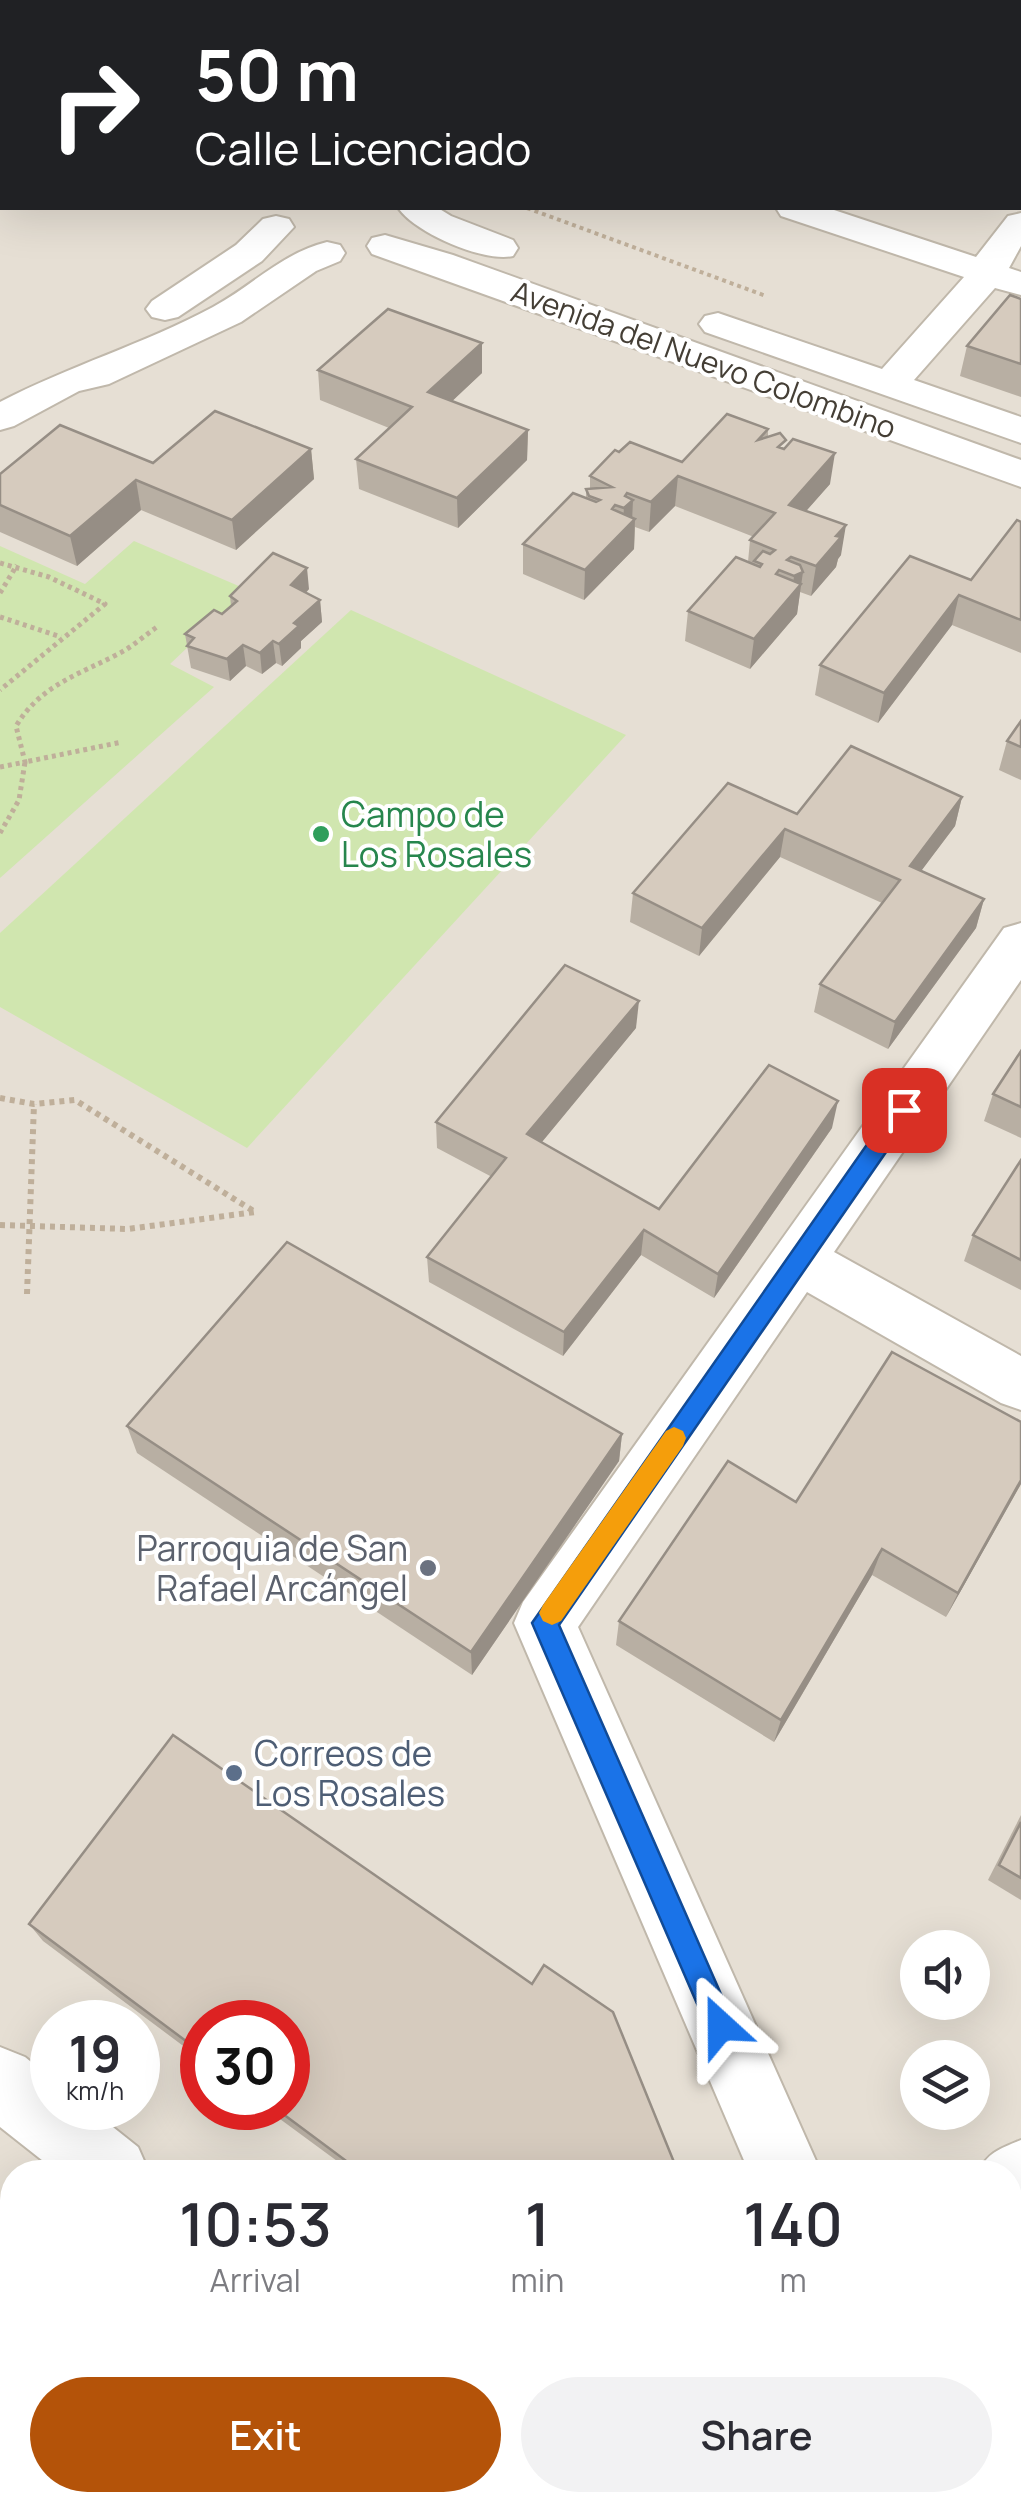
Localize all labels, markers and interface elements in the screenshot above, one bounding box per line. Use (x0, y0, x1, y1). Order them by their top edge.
text: 50 m (195, 26, 359, 122)
icon: right (30, 40, 160, 170)
text: Calle Licenciado (195, 117, 531, 179)
street label: Avenida del Nuevo Colombino (506, 270, 902, 448)
place label: Campo de Los Rosales (341, 790, 532, 878)
marker: Campo de Los Rosales (310, 823, 332, 845)
pin (862, 1068, 947, 1153)
icon: arrive (877, 1083, 932, 1138)
place label: Parroquia de San Rafael Arcángel (137, 1524, 408, 1612)
marker: Parroquia de San Rafael Arcángel (417, 1557, 439, 1579)
place label: Correos de Los Rosales (254, 1729, 445, 1817)
marker: Correos de Los Rosales (223, 1762, 245, 1784)
map controls (900, 1930, 990, 2130)
button: sound (900, 1930, 990, 2020)
position arrow (669, 1974, 773, 2078)
speed limit sign: 30 (180, 2000, 310, 2130)
text: 19 (69, 2019, 121, 2087)
button: layers (900, 2040, 990, 2130)
text: km/h (66, 2073, 124, 2108)
text: 10:53 (179, 2182, 332, 2264)
text: 1 (525, 2182, 550, 2264)
text: 140 (743, 2182, 843, 2264)
text: Arrival (210, 2258, 301, 2302)
text: min (511, 2258, 564, 2302)
text: m (780, 2258, 807, 2302)
button: Exit (30, 2377, 501, 2492)
button: Share (521, 2377, 992, 2492)

